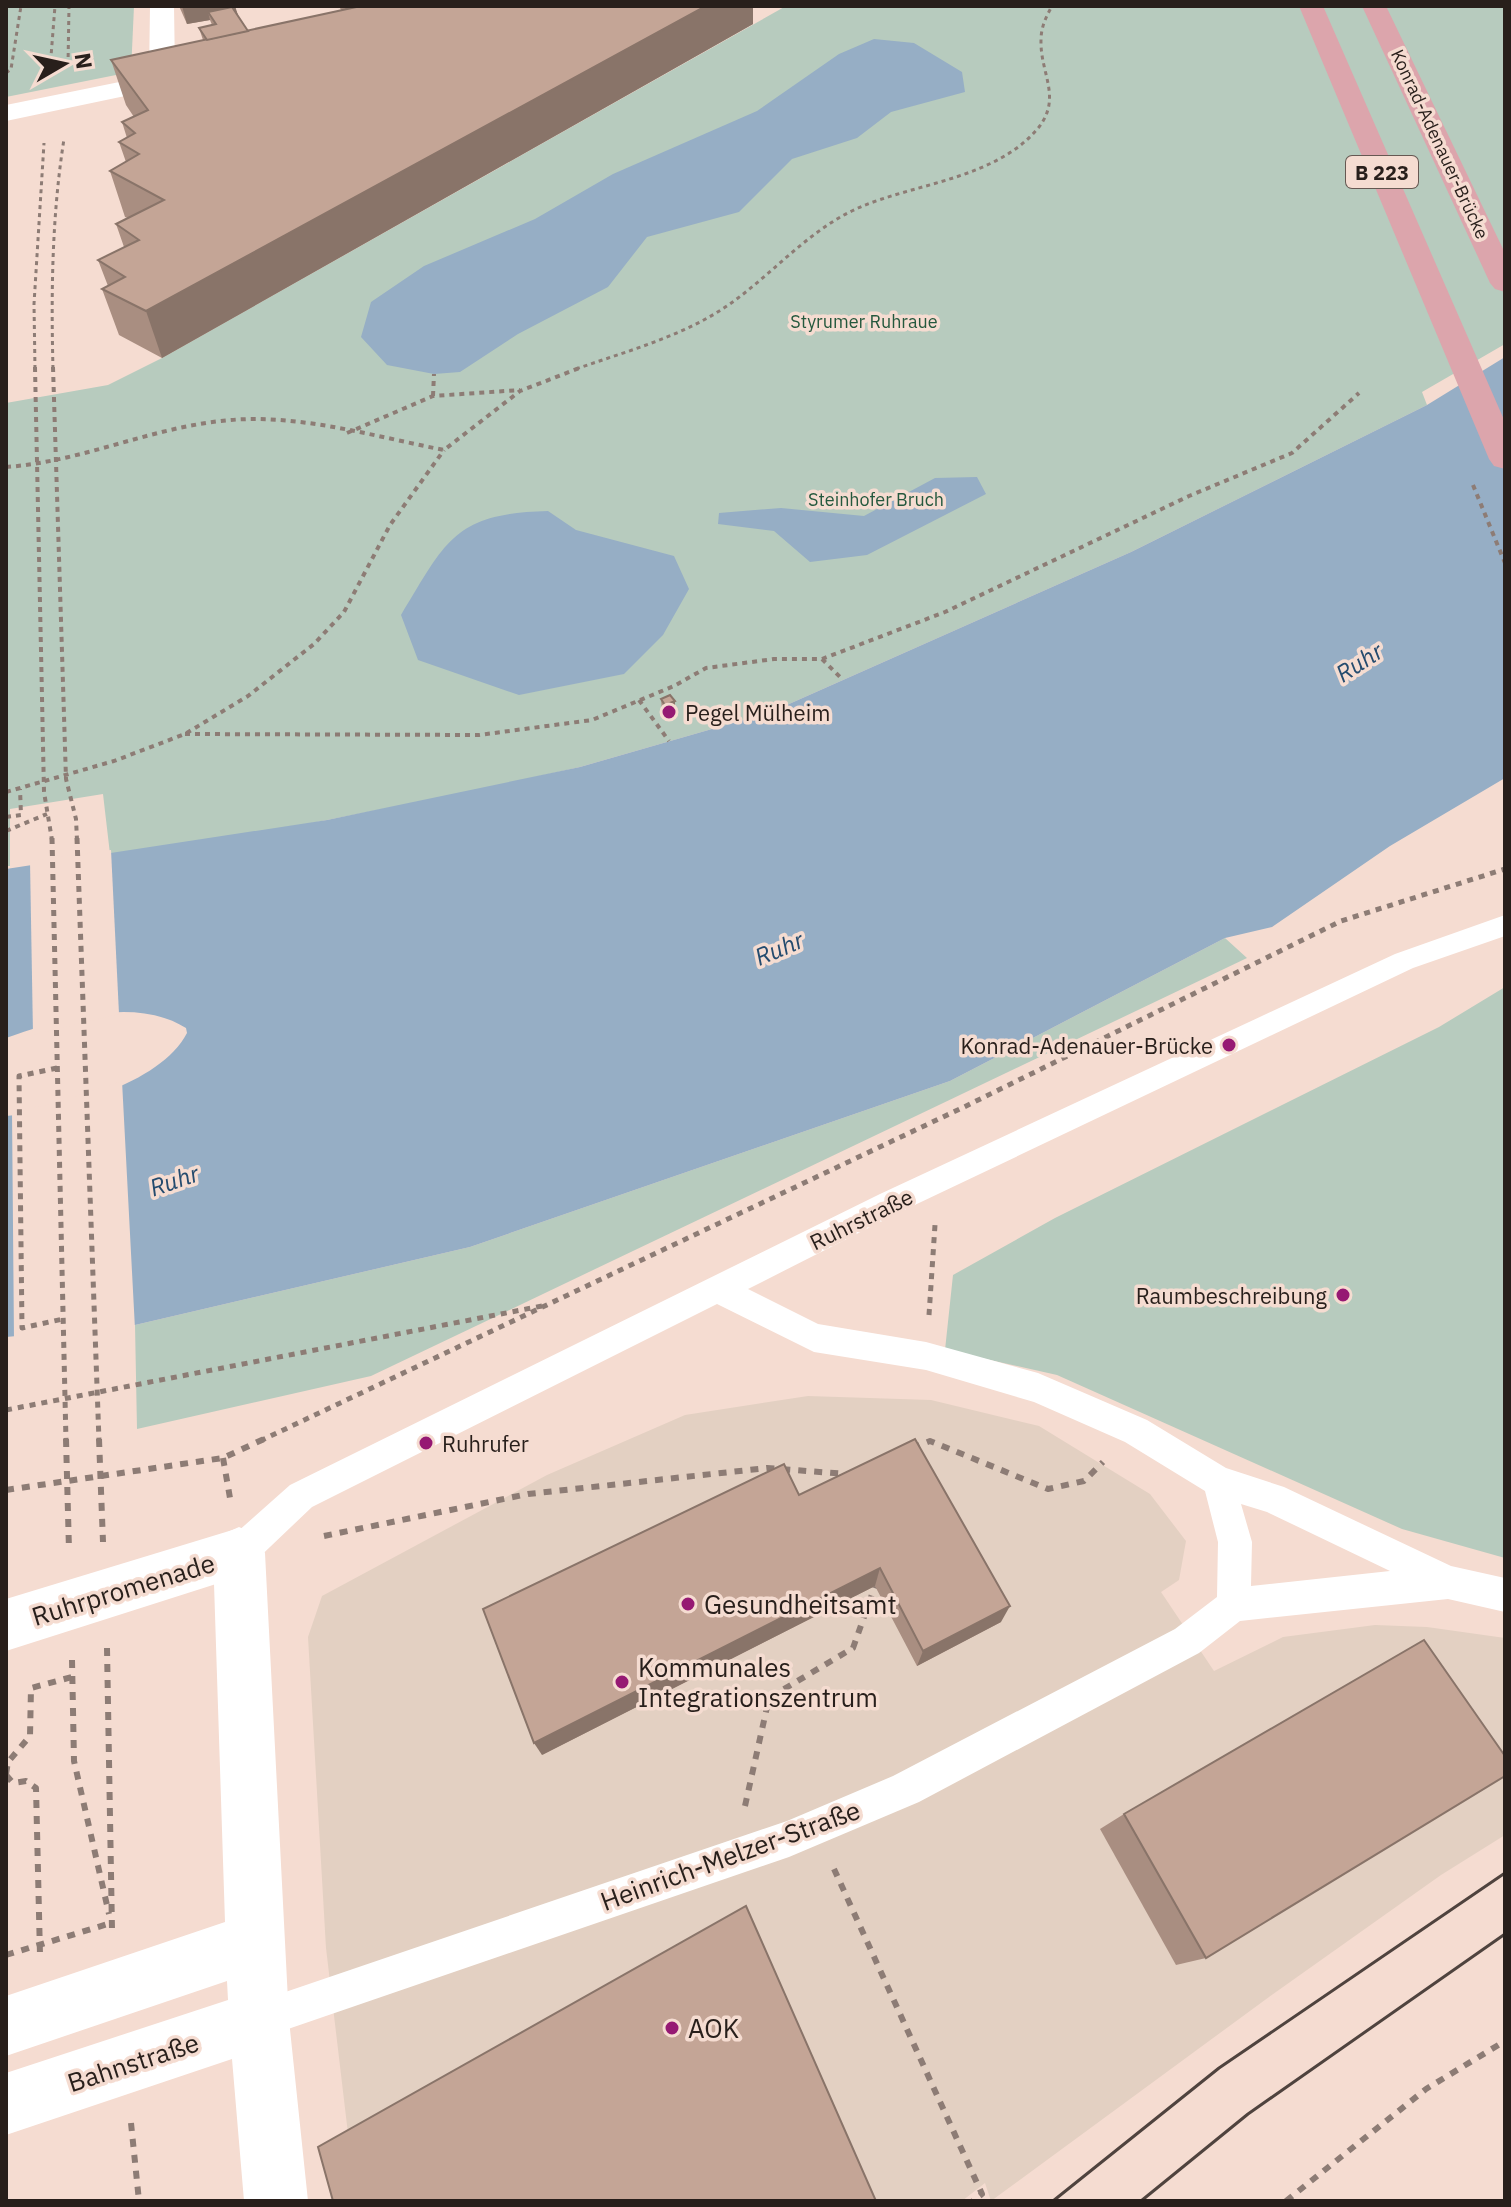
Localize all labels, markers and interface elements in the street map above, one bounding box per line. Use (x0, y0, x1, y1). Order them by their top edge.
north arrow (24, 24, 104, 104)
street label: Konrad-Adenauer-Brücke (1386, 46, 1494, 243)
text: N (69, 51, 100, 71)
road number: B 223 (1346, 156, 1418, 188)
park label: Styrumer Ruhraue (790, 310, 938, 333)
park label: Steinhofer Bruch (808, 488, 944, 511)
water label: Ruhr (1329, 634, 1390, 689)
place label: Pegel Mülheim (685, 698, 830, 727)
marker: Pegel Mülheim (660, 703, 678, 721)
water label: Ruhr (750, 923, 810, 973)
place label: Konrad-Adenauer-Brücke (960, 1031, 1213, 1060)
marker: Konrad-Adenauer-Brücke (1220, 1036, 1238, 1054)
water label: Ruhr (145, 1156, 204, 1203)
street label: Ruhrstraße (805, 1182, 917, 1256)
place label: Raumbeschreibung (1136, 1281, 1327, 1310)
marker: Raumbeschreibung (1334, 1286, 1352, 1304)
place label: Ruhrufer (442, 1429, 529, 1458)
marker: Ruhrufer (417, 1434, 435, 1452)
street label: Ruhrpromenade (27, 1545, 219, 1633)
place label: Gesundheitsamt (704, 1587, 897, 1621)
marker: Gesundheitsamt (679, 1595, 697, 1613)
place label: Kommunales Integrationszentrum (638, 1650, 878, 1714)
marker: Kommunales Integrationszentrum (613, 1673, 631, 1691)
street label: Heinrich-Melzer-Straße (595, 1792, 865, 1918)
place label: AOK (688, 2011, 739, 2045)
marker: AOK (663, 2019, 681, 2037)
street label: Bahnstraße (63, 2025, 203, 2099)

